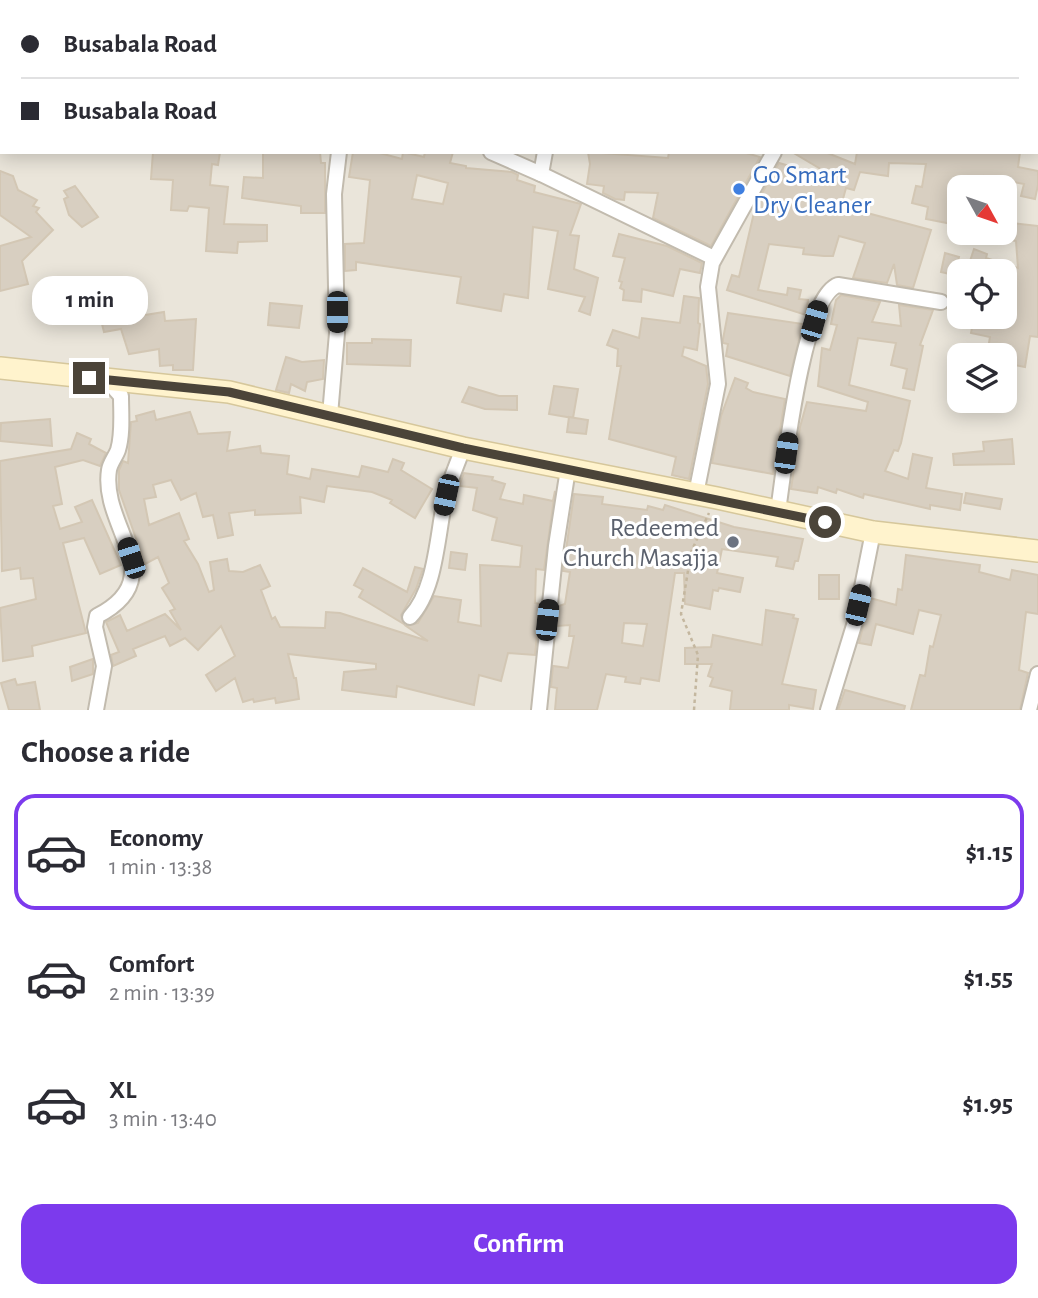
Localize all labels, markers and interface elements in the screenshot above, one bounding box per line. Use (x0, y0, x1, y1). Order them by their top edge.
text: Busabala Road (63, 31, 217, 57)
text: Busabala Road (63, 98, 217, 124)
place label: Go Smart Dry Cleaner (753, 162, 872, 218)
north arrow (947, 175, 1017, 245)
map controls (947, 175, 1017, 413)
marker: Go Smart Dry Cleaner (731, 181, 747, 197)
button: locate (947, 259, 1017, 329)
callout: 1 min (31, 276, 147, 326)
text: 1 min (66, 289, 114, 312)
car (327, 291, 348, 333)
car (799, 298, 830, 344)
button: layers (947, 343, 1017, 413)
route end (73, 362, 105, 394)
car (773, 431, 800, 475)
car (432, 472, 461, 518)
route start (809, 506, 841, 538)
place label: Redeemed Church Masajja (563, 515, 719, 571)
marker: Redeemed Church Masajja (725, 534, 741, 550)
car (115, 535, 148, 581)
car (844, 582, 873, 628)
car (535, 598, 560, 642)
text: Choose a ride (21, 736, 190, 768)
icon: car (25, 821, 88, 884)
text: Economy (109, 825, 203, 851)
text: $1.15 (965, 839, 1013, 865)
text: 1 min · 13:38 (109, 856, 212, 879)
icon: car (25, 947, 88, 1010)
text: Comfort (109, 951, 194, 977)
text: $1.55 (964, 965, 1013, 991)
text: 2 min · 13:39 (109, 982, 215, 1005)
icon: car (25, 1073, 88, 1136)
text: XL (109, 1077, 136, 1103)
text: $1.95 (962, 1091, 1013, 1117)
text: 3 min · 13:40 (109, 1108, 217, 1131)
button: Confirm (21, 1204, 1017, 1284)

